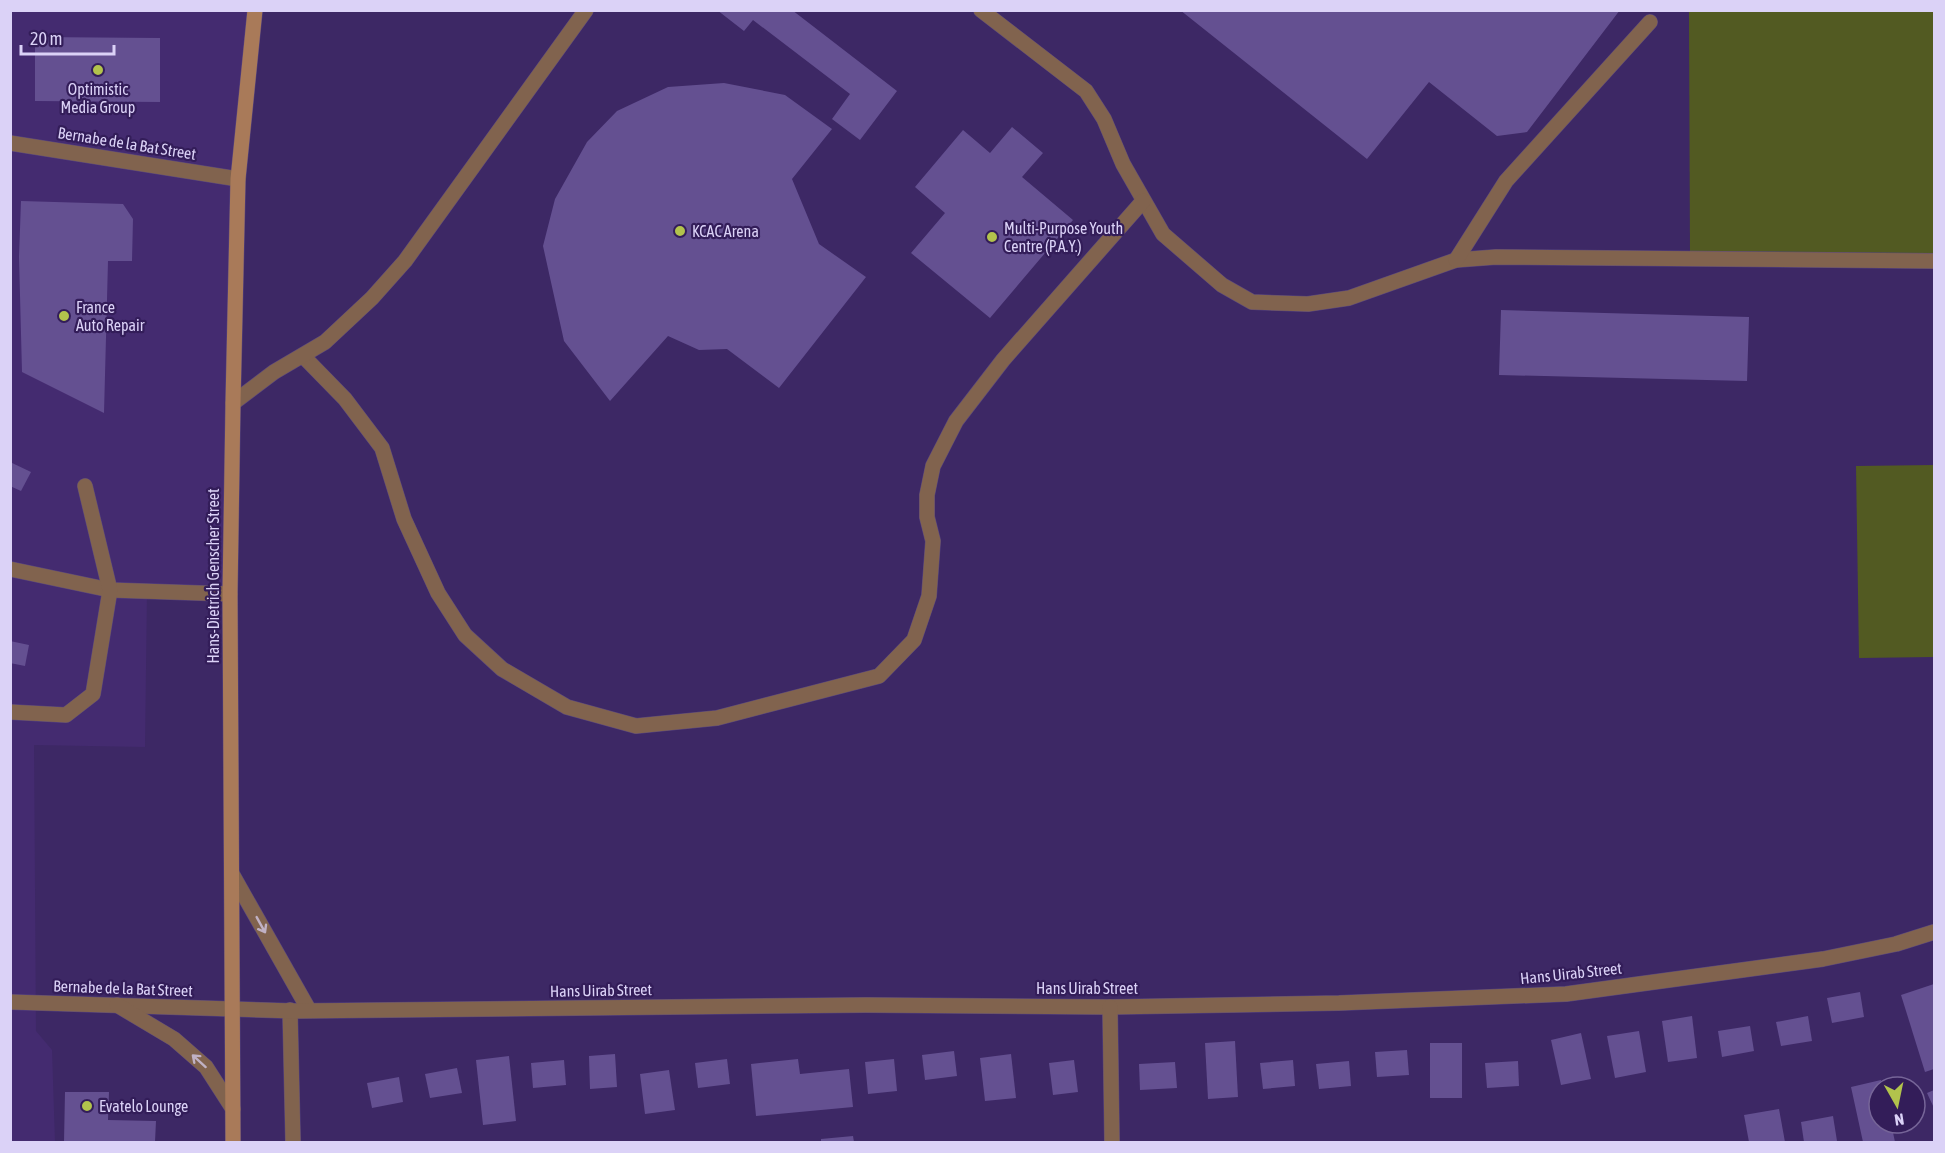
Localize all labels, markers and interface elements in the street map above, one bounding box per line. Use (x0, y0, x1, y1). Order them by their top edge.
scale bar (21, 18, 114, 56)
text: 20 m (30, 28, 62, 49)
marker: Optimistic Media Group (91, 63, 105, 77)
place label: Optimistic Media Group (61, 80, 135, 117)
street label: Bernabe de la Bat Street (57, 123, 198, 163)
place label: Multi-Purpose Youth Centre (P.A.Y.) (1004, 219, 1123, 256)
place label: KCAC Arena (692, 222, 759, 240)
marker: KCAC Arena (673, 224, 687, 238)
marker: Multi-Purpose Youth Centre (P.A.Y.) (985, 230, 999, 244)
place label: France Auto Repair (76, 298, 145, 335)
marker: France Auto Repair (57, 309, 71, 323)
street label: Hans-Dietrich Genscher Street (204, 488, 222, 664)
one-way arrow (255, 916, 267, 933)
street label: Hans Uirab Street (1519, 959, 1623, 987)
street label: Bernabe de la Bat Street (53, 977, 193, 999)
street label: Hans Uirab Street (1036, 979, 1138, 997)
street label: Hans Uirab Street (550, 980, 653, 1000)
one-way arrow (192, 1054, 207, 1068)
north arrow (1867, 1075, 1927, 1135)
place label: Evatelo Lounge (99, 1097, 188, 1116)
marker: Evatelo Lounge (80, 1099, 94, 1113)
text: N (1893, 1110, 1905, 1129)

